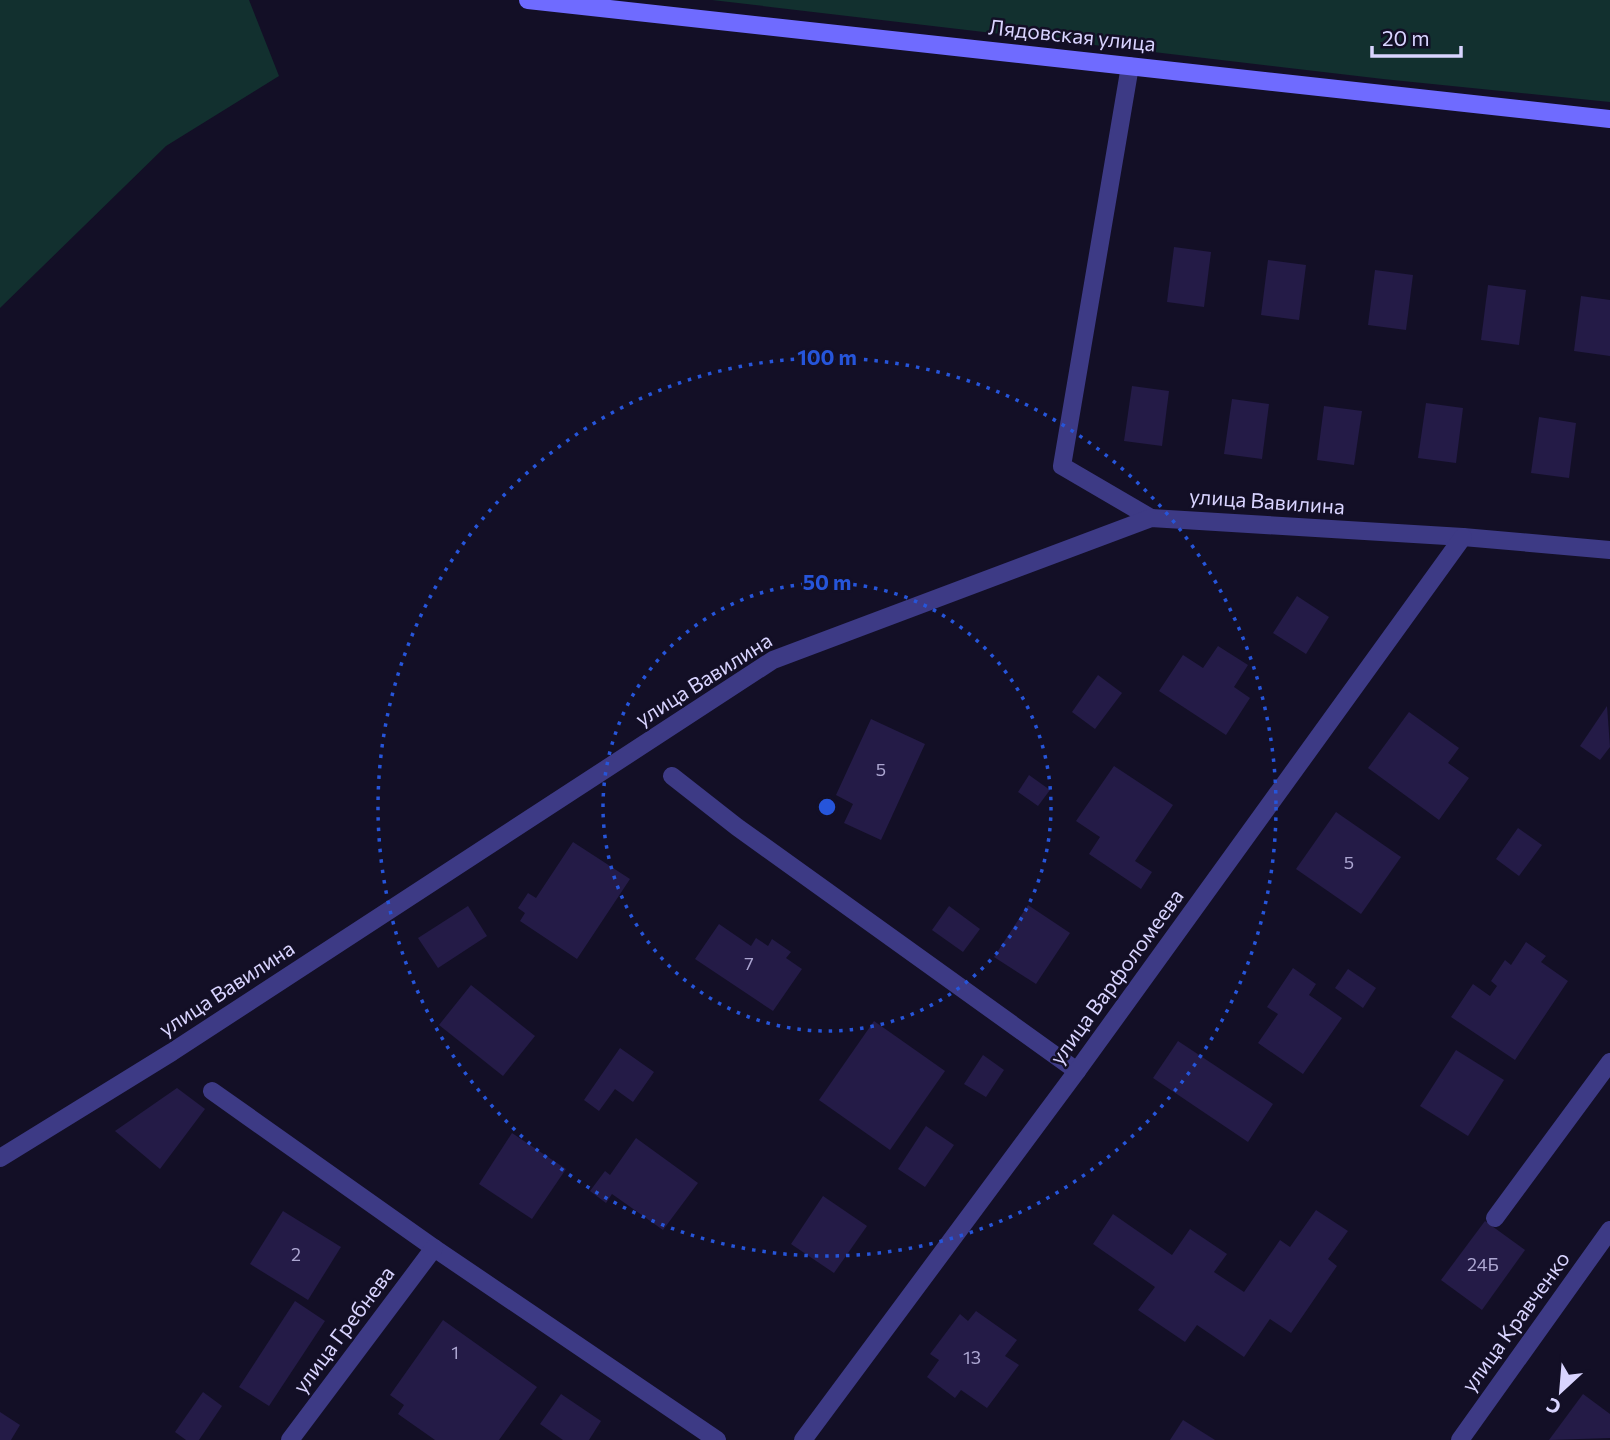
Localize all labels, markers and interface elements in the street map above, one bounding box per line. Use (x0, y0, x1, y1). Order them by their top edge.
street label: Лядовская улица (987, 13, 1157, 56)
scale bar (1372, 14, 1461, 58)
text: 20 m (1382, 25, 1430, 50)
text: 100 m (797, 344, 857, 369)
street label: улица Вавилина (1188, 483, 1346, 518)
text: 50 m (803, 569, 851, 594)
street label: улица Вавилина (630, 627, 776, 731)
house number: 5 (876, 758, 886, 780)
centre of rings (815, 795, 839, 819)
house number: 5 (1344, 851, 1354, 873)
street label: улица Варфоломеева (1044, 883, 1188, 1069)
street label: улица Вавилина (154, 935, 298, 1041)
house number: 7 (744, 952, 754, 974)
house number: 2 (291, 1243, 301, 1265)
street label: улица Кравченко (1455, 1246, 1574, 1396)
house number: 24Б (1467, 1253, 1499, 1275)
street label: улица Гребнева (287, 1261, 399, 1398)
house number: 1 (451, 1341, 459, 1363)
house number: 13 (963, 1346, 981, 1368)
north arrow (1526, 1356, 1596, 1426)
text: С (1542, 1394, 1564, 1420)

